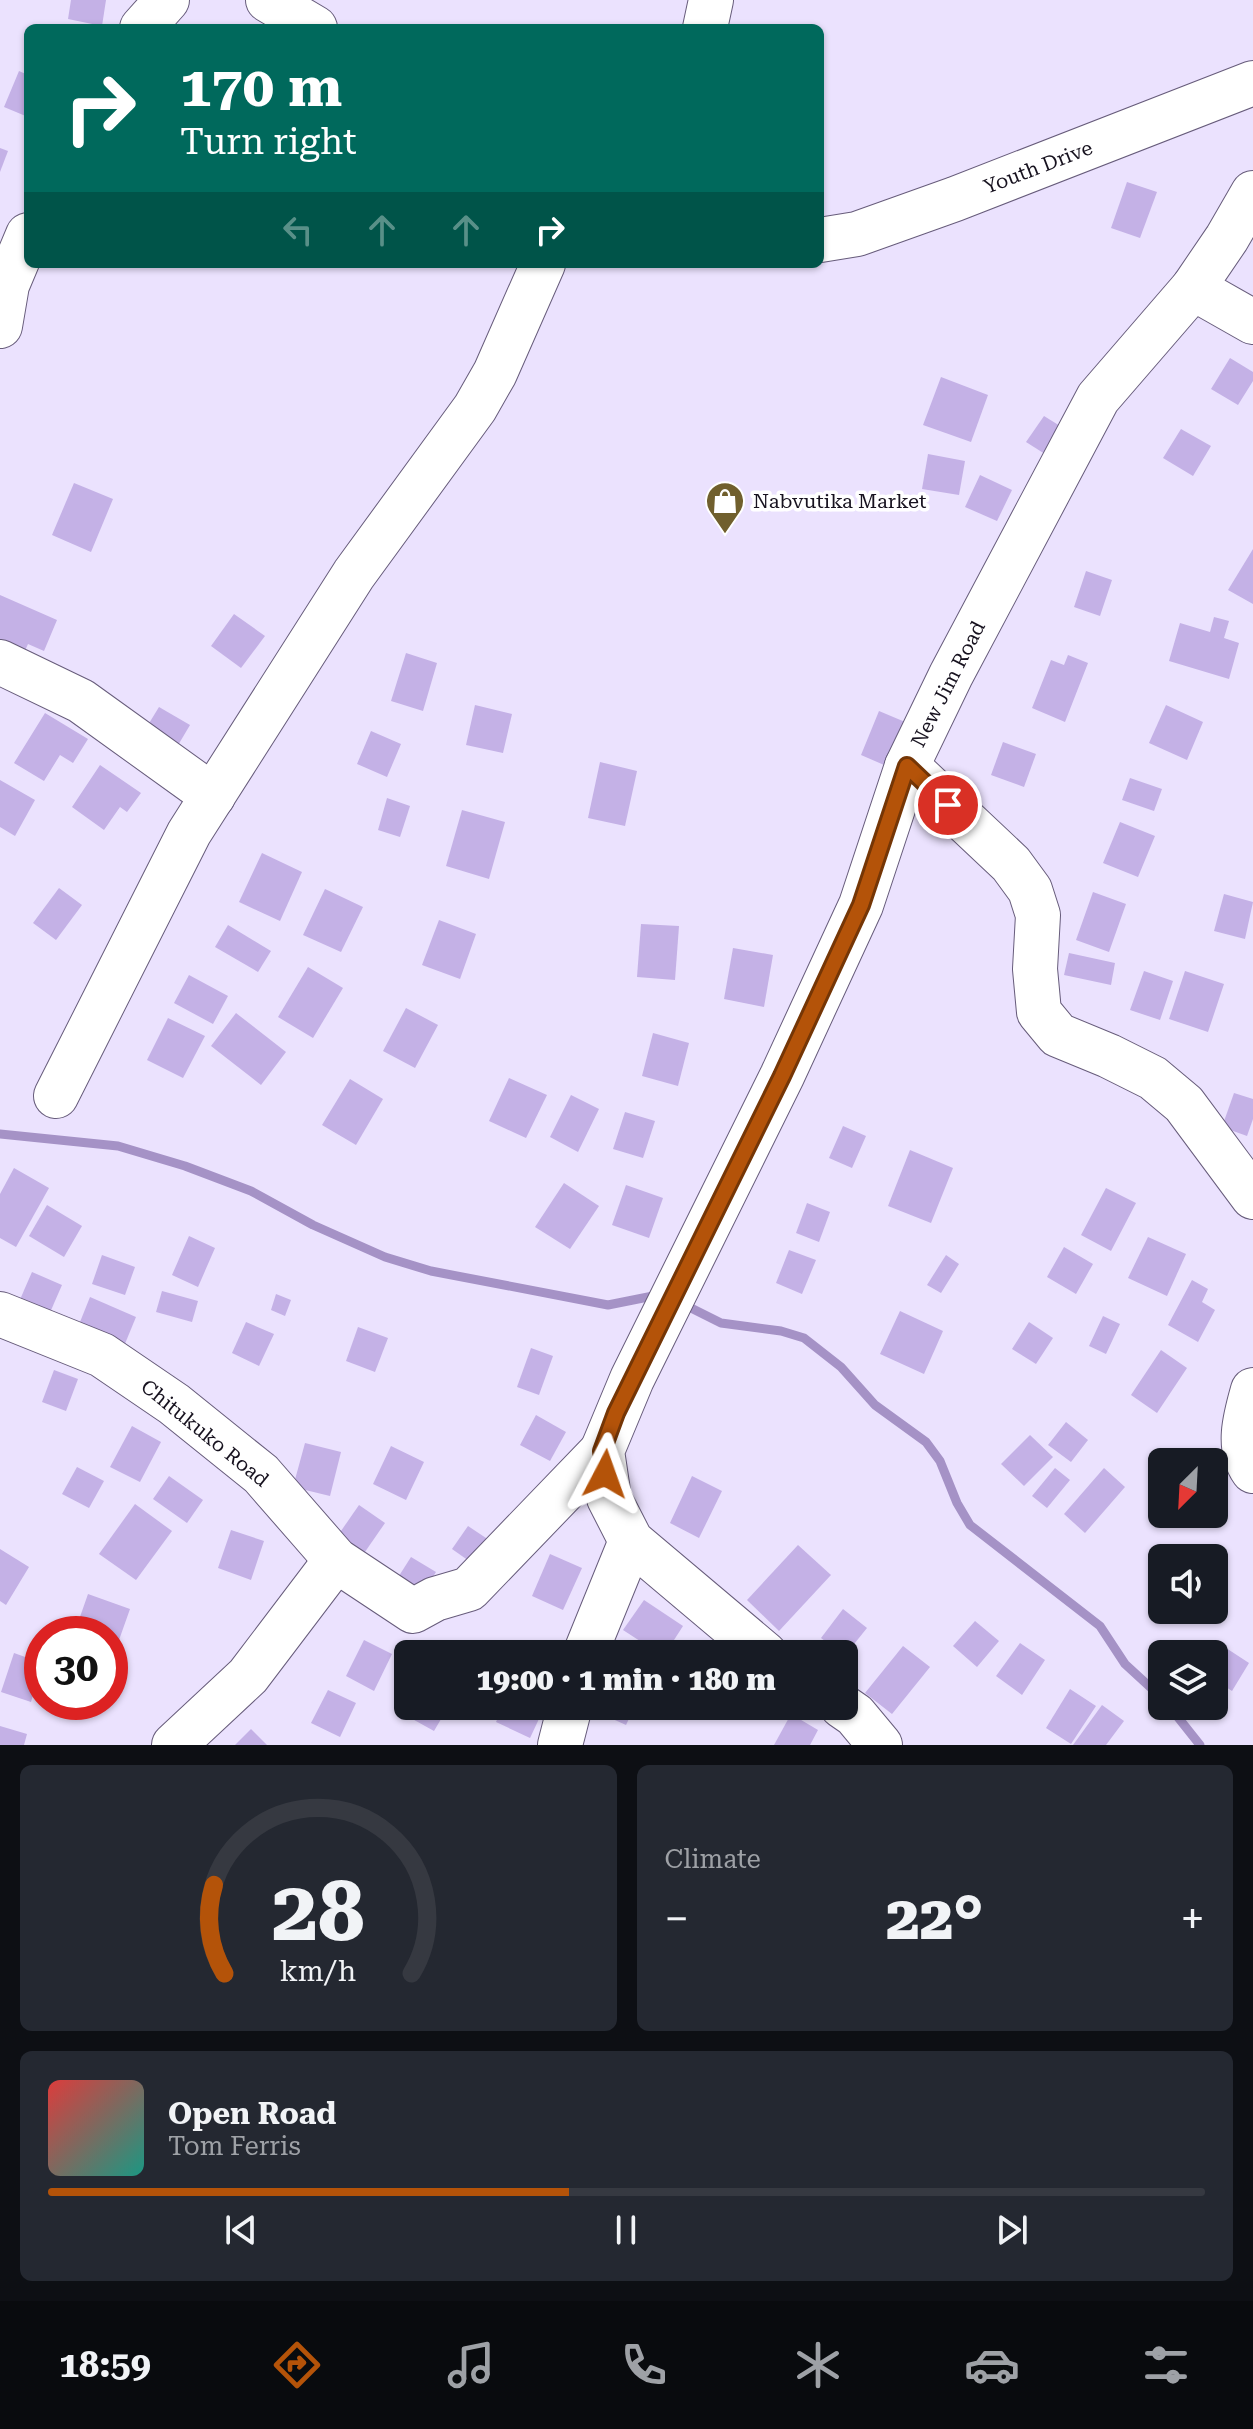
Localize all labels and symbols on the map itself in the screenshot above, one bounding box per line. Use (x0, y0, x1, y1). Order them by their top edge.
street label: Youth Drive (980, 135, 1096, 199)
shop icon: Nabvutika Market (704, 480, 746, 535)
place label: Nabvutika Market (753, 489, 927, 513)
street label: New Jim Road (906, 617, 990, 751)
pin (914, 771, 982, 839)
street label: Chitukuko Road (136, 1374, 274, 1492)
position arrow (563, 1432, 647, 1516)
north arrow (1148, 1448, 1228, 1528)
speed limit sign: 30 (24, 1616, 128, 1720)

